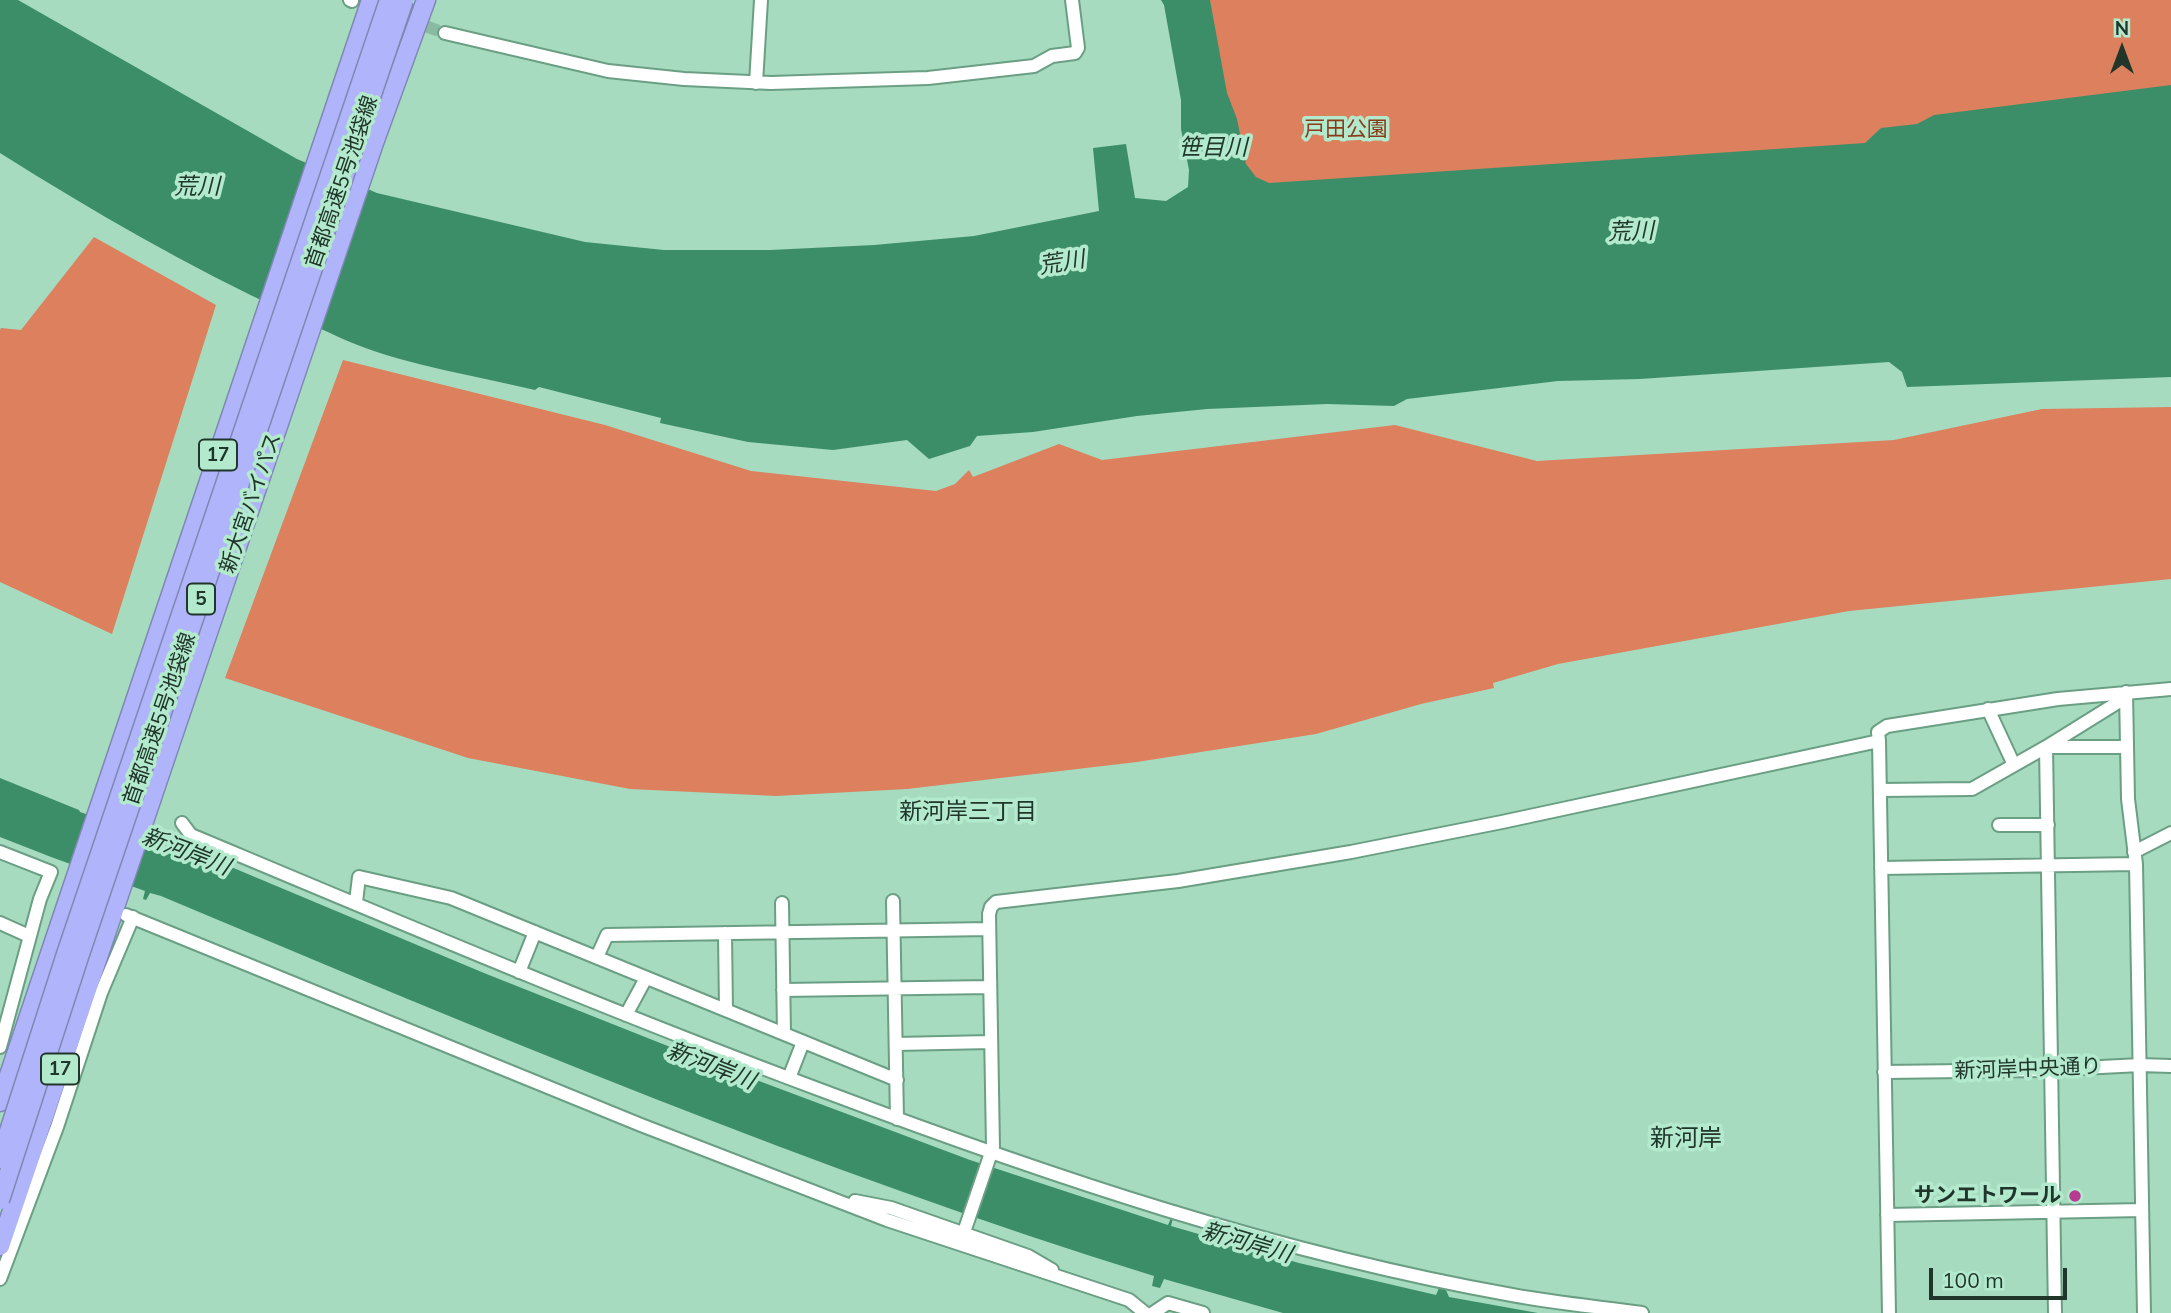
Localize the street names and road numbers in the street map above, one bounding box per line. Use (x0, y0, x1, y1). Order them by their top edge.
street label: 首都高速5号池袋線 (301, 93, 383, 271)
street label: 新大宮バイパス (215, 429, 287, 577)
road number: 17 (199, 440, 237, 470)
road number: 5 (187, 584, 215, 614)
street label: 首都高速5号池袋線 (119, 630, 201, 808)
road number: 17 (41, 1054, 79, 1084)
street label: 新河岸中央通り (1954, 1054, 2102, 1084)

